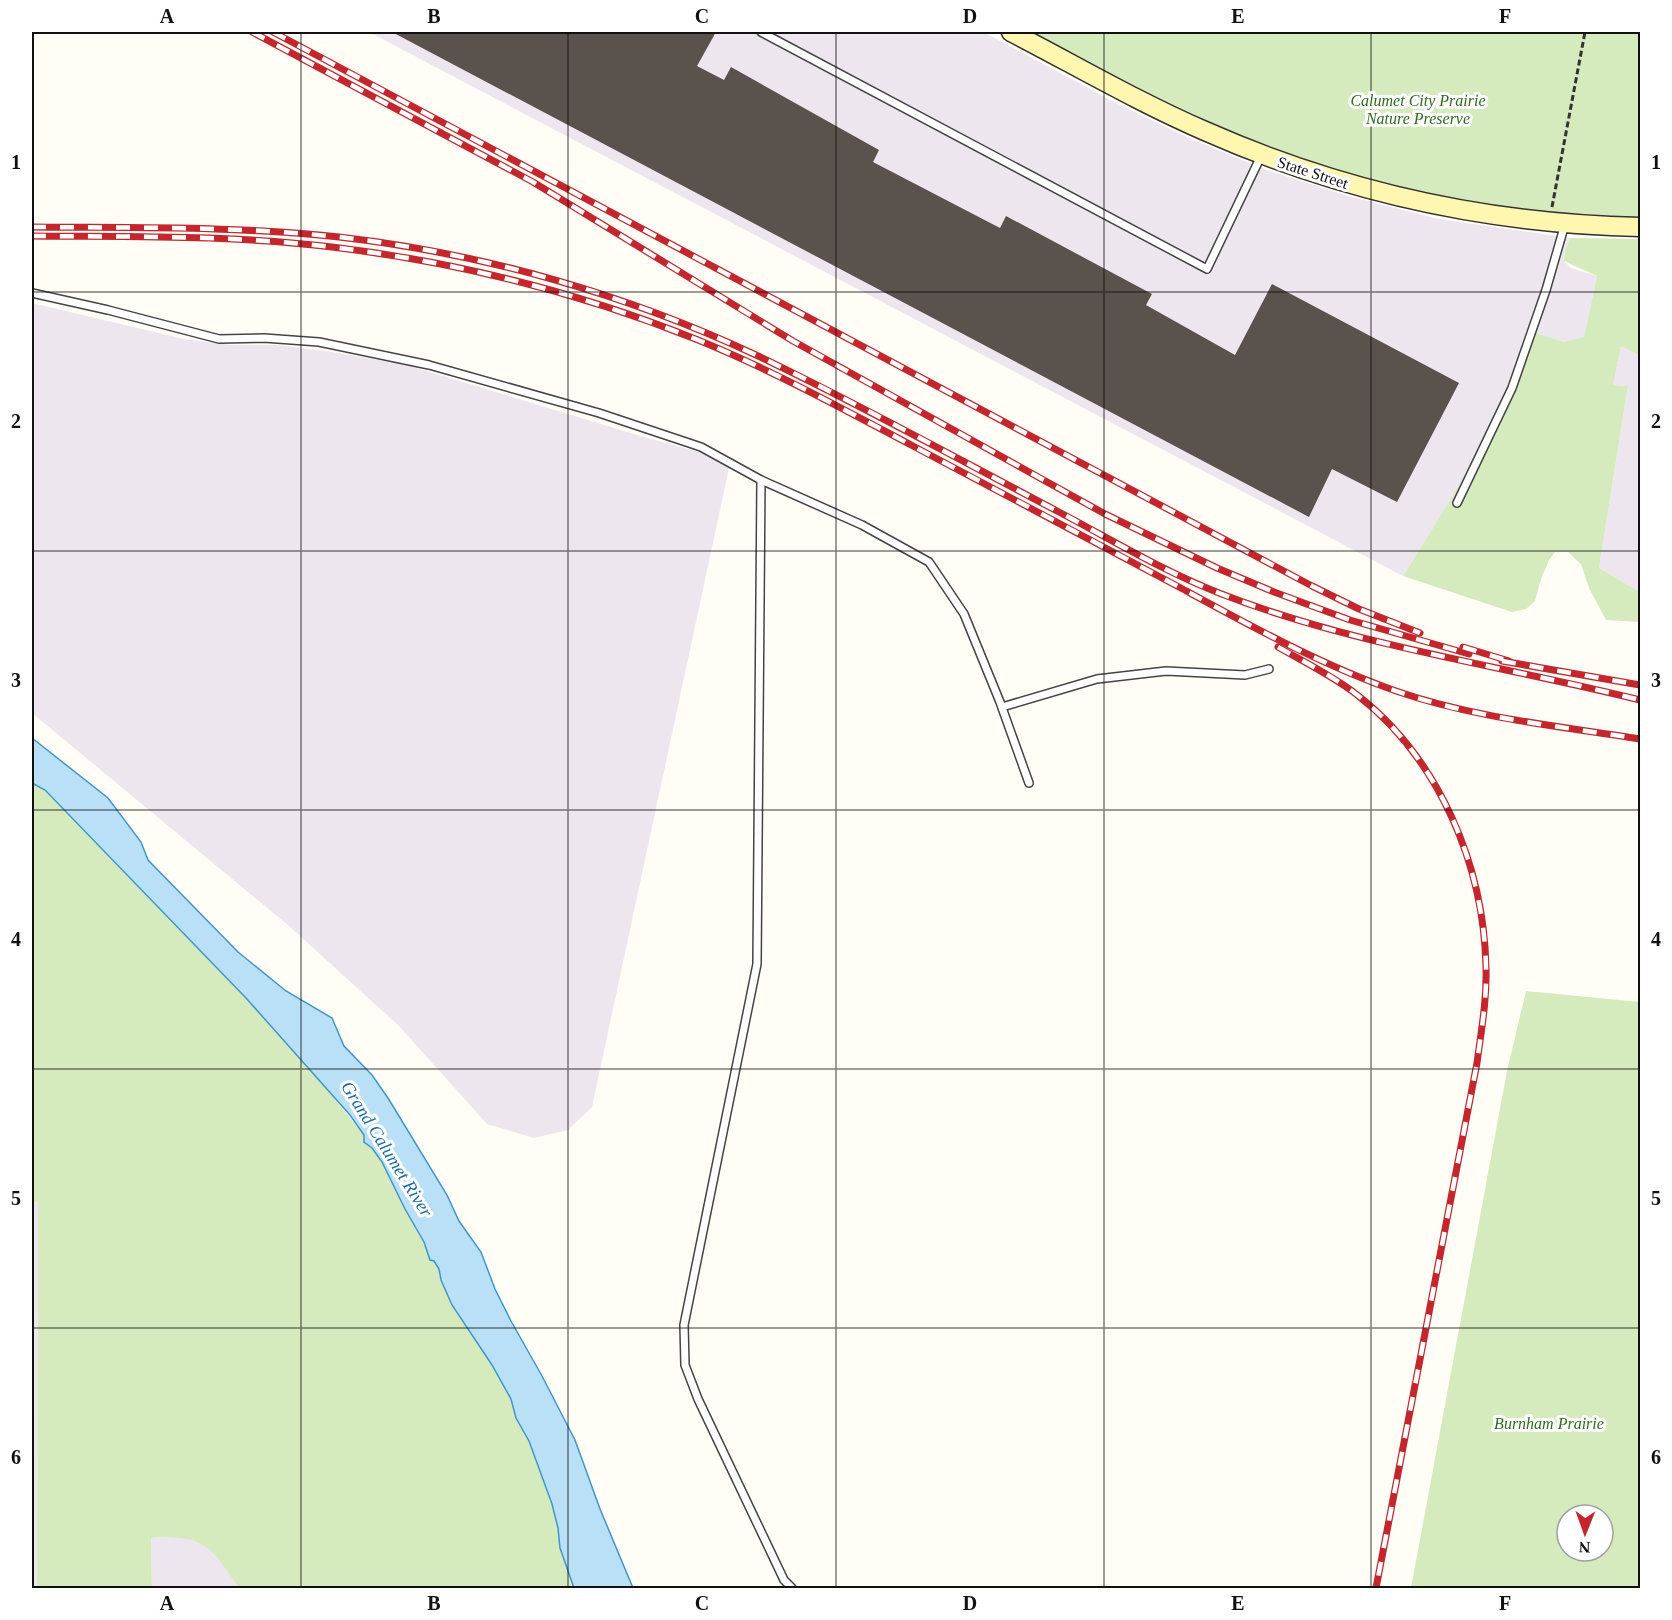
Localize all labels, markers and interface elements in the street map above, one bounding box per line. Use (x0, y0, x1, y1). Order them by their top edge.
text: A (160, 5, 175, 27)
text: B (427, 5, 441, 27)
text: C (695, 5, 709, 27)
text: D (963, 5, 977, 27)
text: E (1231, 5, 1245, 27)
text: F (1499, 5, 1511, 27)
park label: Calumet City Prairie Nature Preserve (1350, 92, 1486, 127)
text: 1 (11, 151, 21, 173)
text: 1 (1651, 151, 1661, 173)
street label: State Street (1275, 153, 1351, 192)
text: 2 (11, 410, 21, 432)
text: 2 (1651, 410, 1661, 432)
text: 3 (11, 669, 21, 691)
text: 3 (1651, 669, 1661, 691)
text: 4 (11, 928, 21, 950)
text: 4 (1651, 928, 1661, 950)
water label: Grand Calumet River (337, 1078, 437, 1221)
text: 5 (11, 1187, 21, 1209)
text: 5 (1651, 1187, 1661, 1209)
park label: Burnham Prairie (1494, 1415, 1604, 1432)
text: 6 (11, 1446, 21, 1468)
text: 6 (1651, 1446, 1661, 1468)
north arrow (1555, 1503, 1615, 1563)
text: N (1578, 1539, 1591, 1556)
text: A (160, 1592, 175, 1614)
text: B (427, 1592, 441, 1614)
text: C (695, 1592, 709, 1614)
text: D (963, 1592, 977, 1614)
text: E (1231, 1592, 1245, 1614)
text: F (1499, 1592, 1511, 1614)

